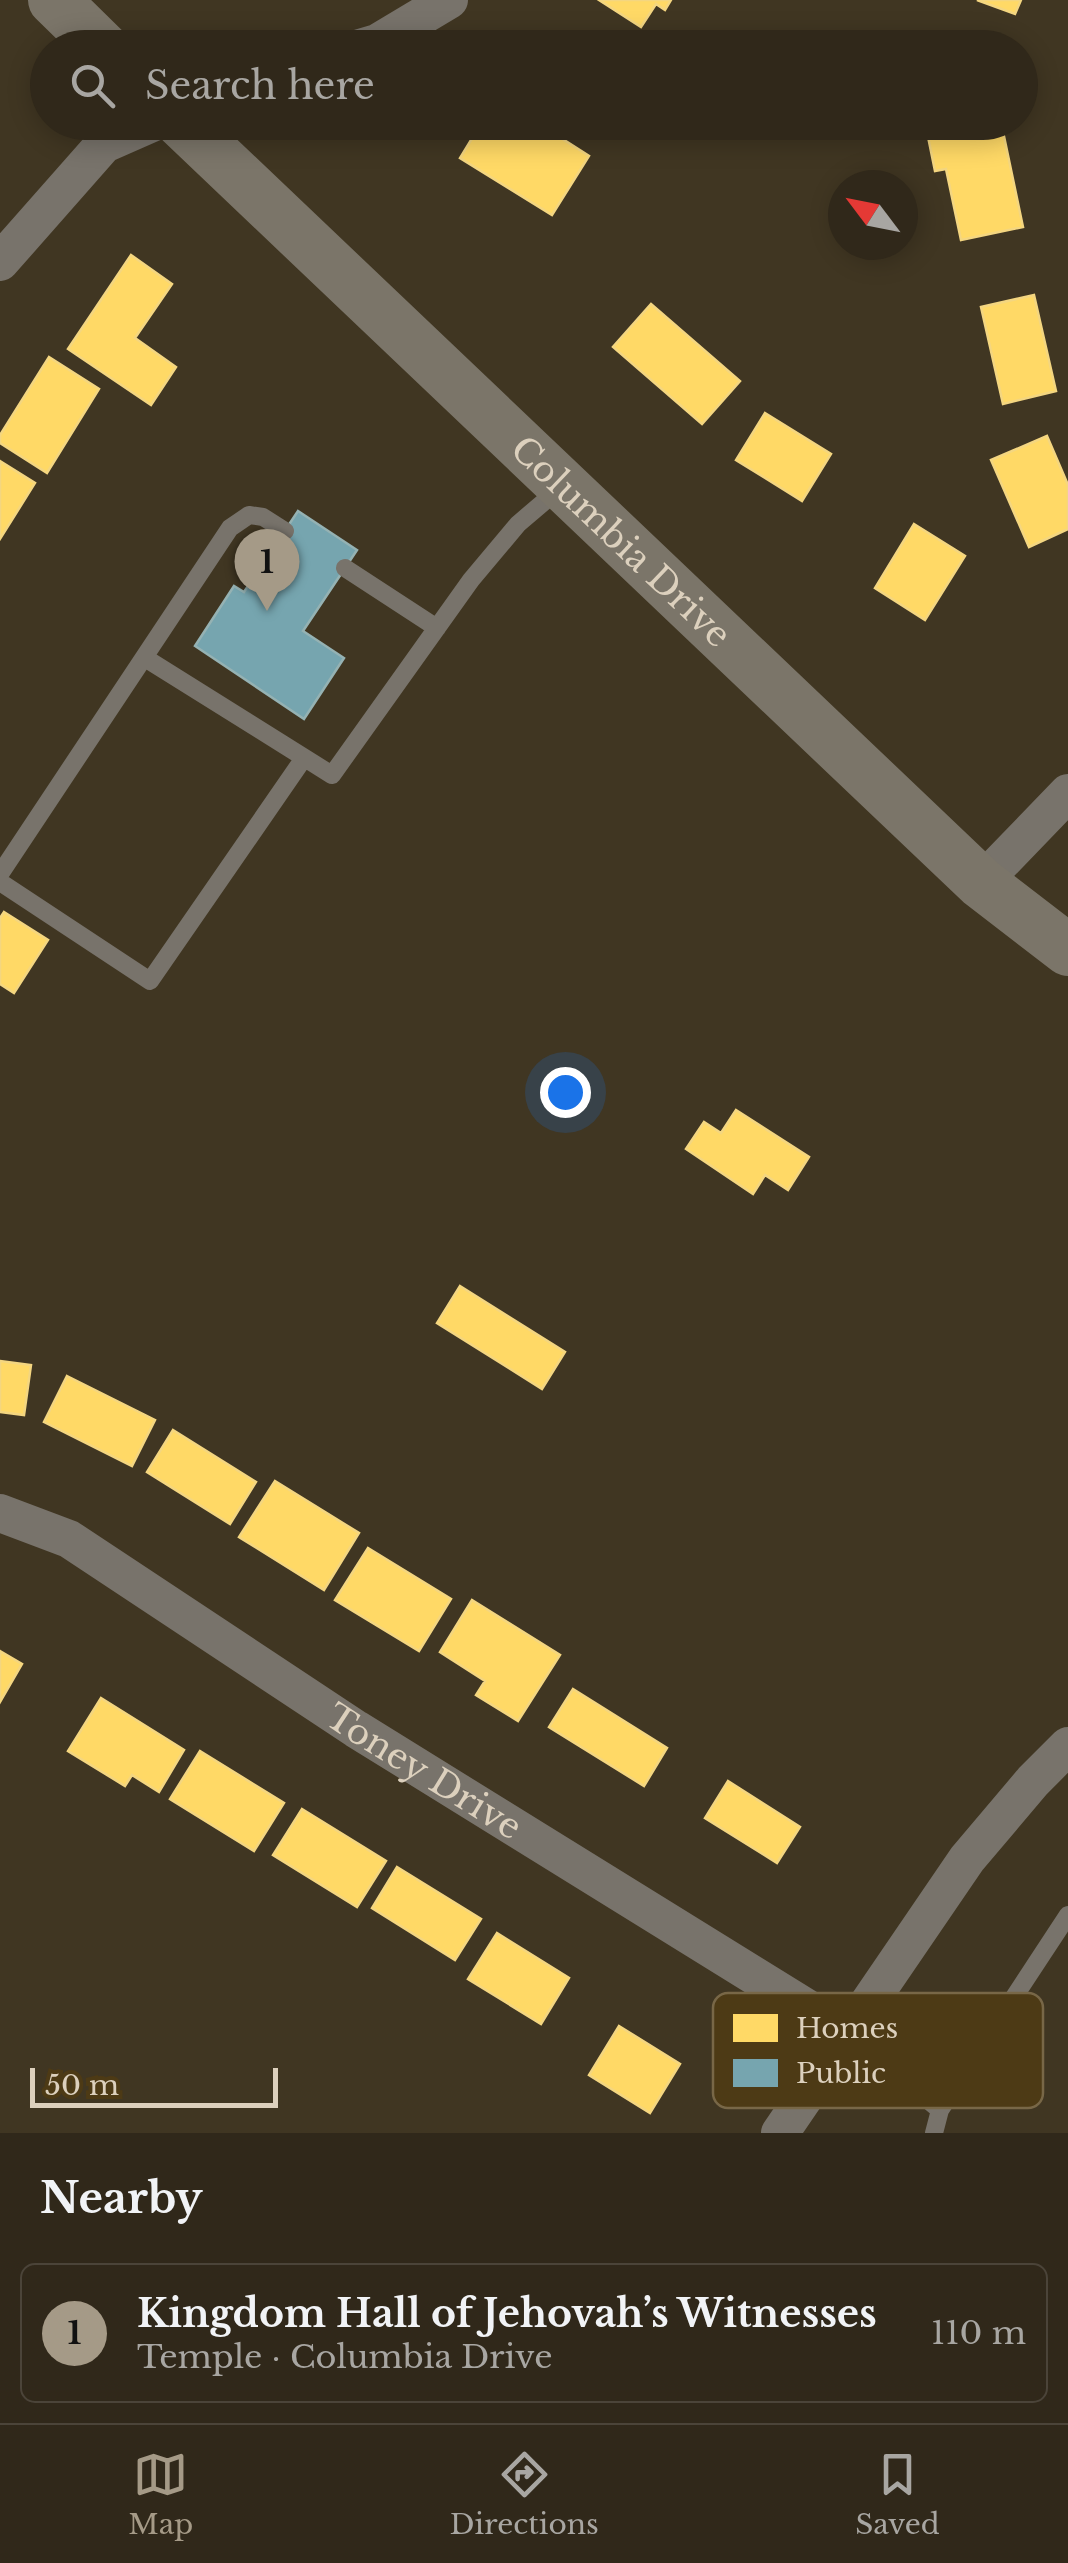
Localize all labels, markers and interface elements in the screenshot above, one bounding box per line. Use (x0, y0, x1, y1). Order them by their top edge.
search box (30, 30, 1038, 140)
icon: search (65, 58, 120, 113)
text: Search here (145, 62, 375, 109)
north arrow (828, 170, 918, 260)
street label: Columbia Drive (503, 426, 740, 656)
pin: 1 (234, 528, 300, 611)
your location (540, 1067, 591, 1118)
street label: Toney Drive (318, 1694, 530, 1848)
legend (713, 1993, 1043, 2108)
text: Homes (796, 2011, 898, 2046)
text: Public (796, 2056, 886, 2091)
scale bar (30, 2063, 278, 2108)
text: 50 m (45, 2068, 119, 2103)
text: Nearby (40, 2172, 203, 2224)
text: Kingdom Hall of Jehovah’s Witnesses (137, 2290, 877, 2337)
text: 1 (68, 2313, 81, 2353)
text: 110 m (931, 2313, 1026, 2353)
text: Temple · Columbia Drive (137, 2337, 553, 2377)
tab: Map (128, 2447, 193, 2542)
tab: Directions (450, 2447, 599, 2542)
tab: Saved (855, 2447, 940, 2542)

